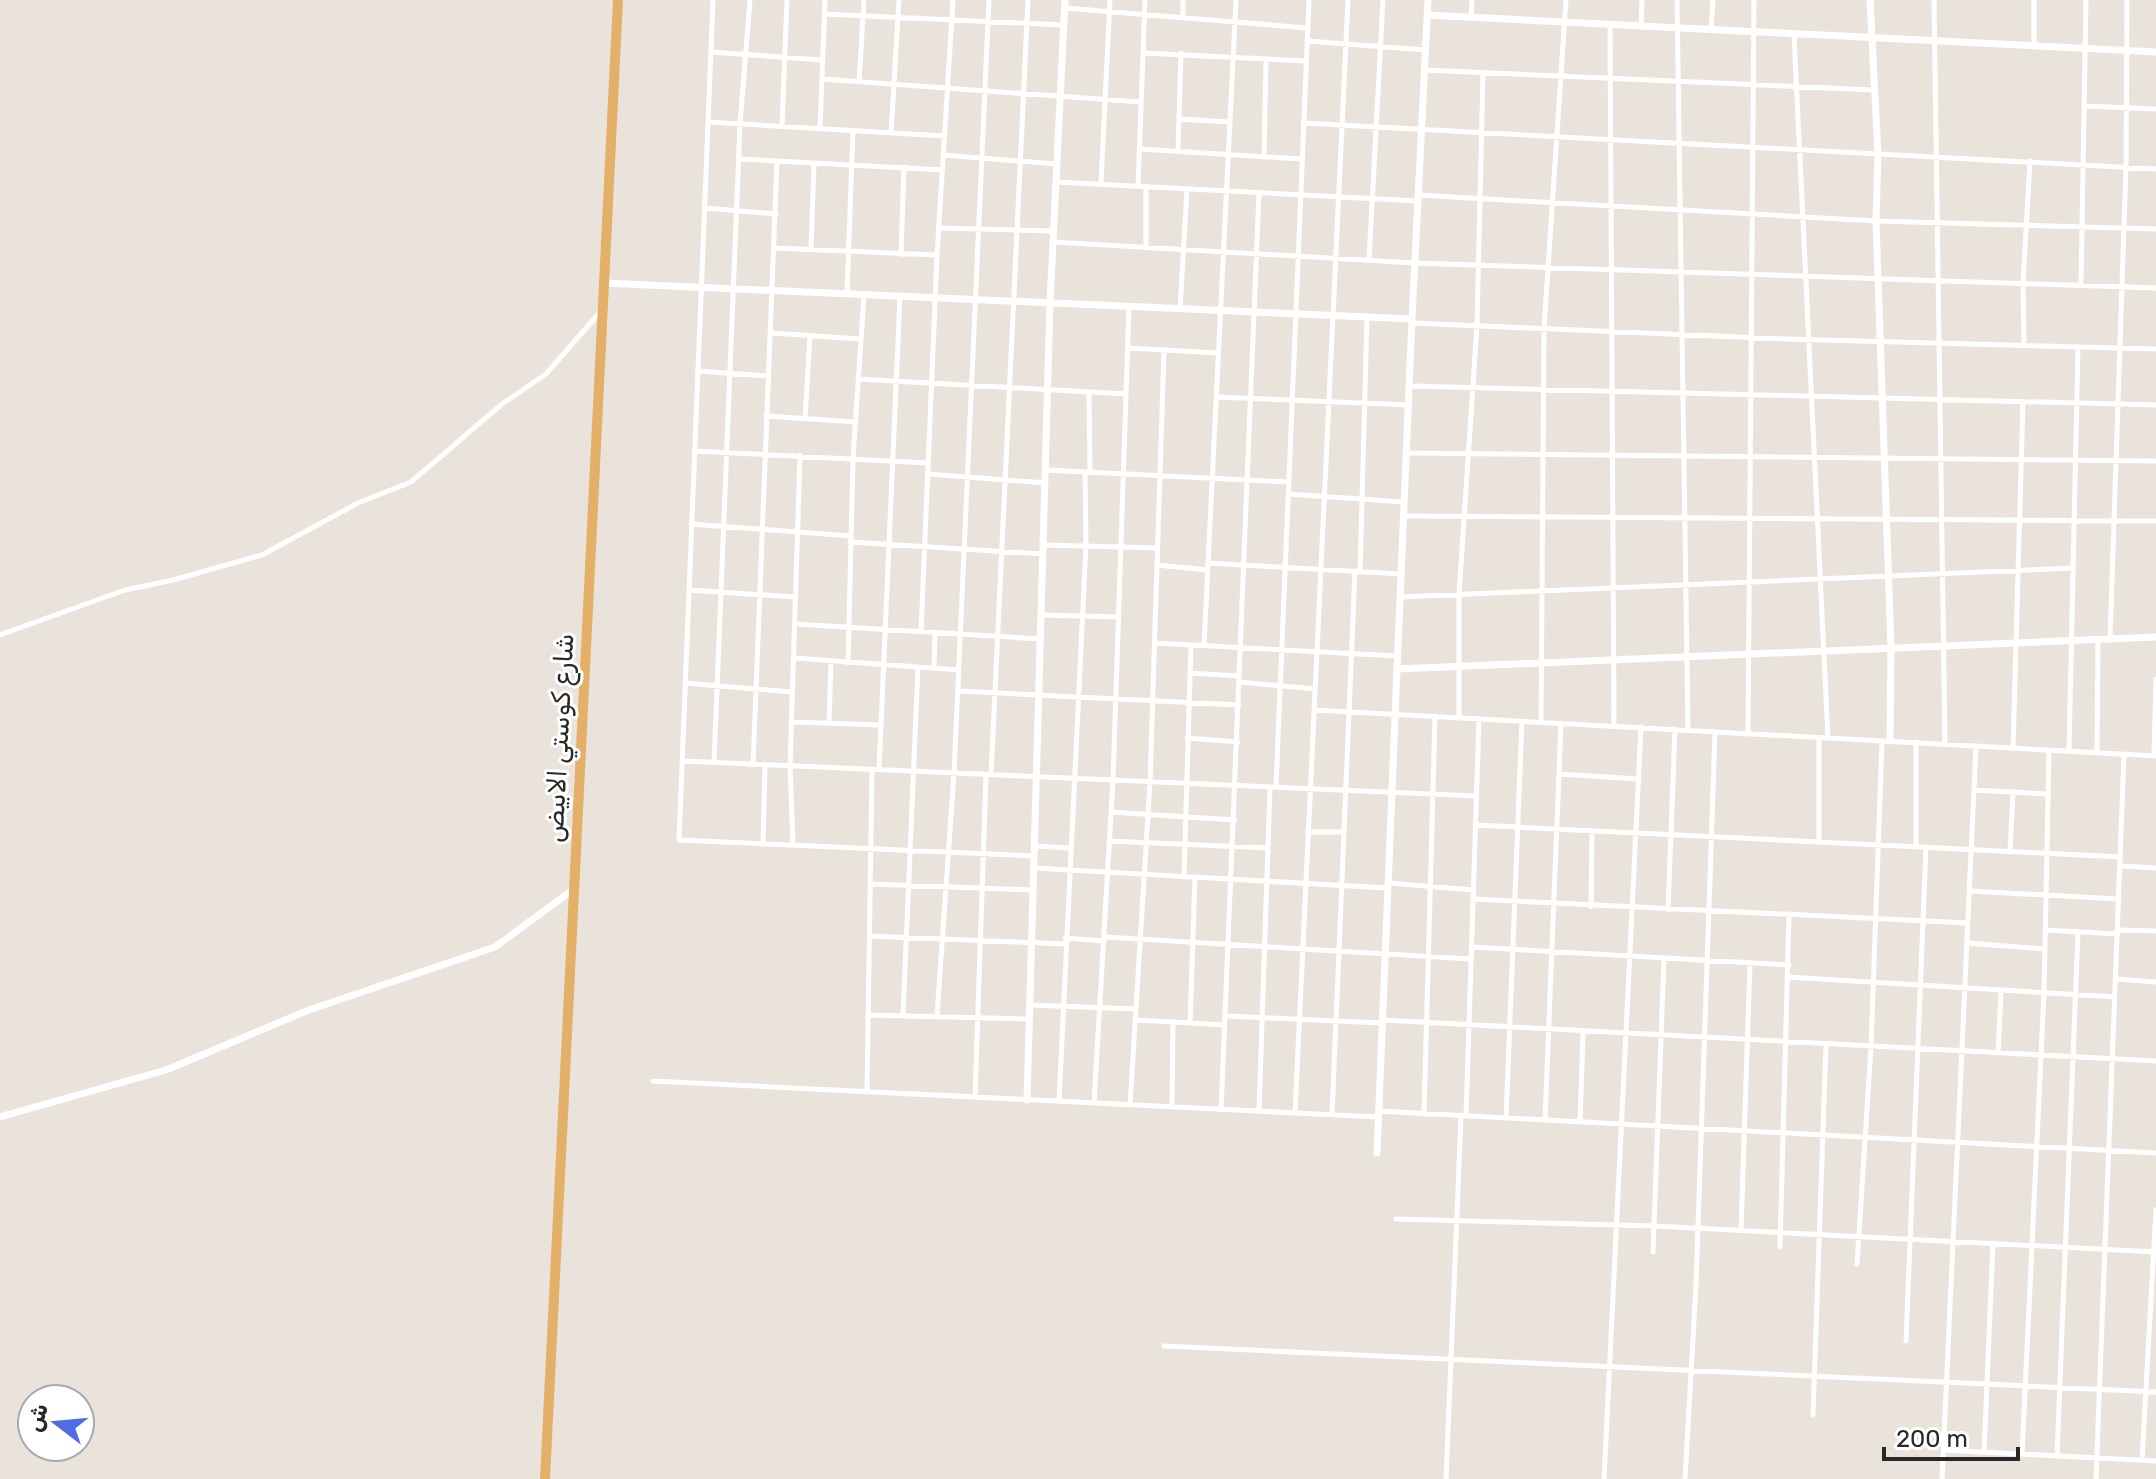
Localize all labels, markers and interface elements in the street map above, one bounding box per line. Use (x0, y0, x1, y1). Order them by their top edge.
street label: شارع كوستي الابيض (539, 633, 584, 844)
north arrow (16, 1383, 96, 1463)
text: ش (20, 1401, 54, 1435)
scale bar (1884, 1411, 2018, 1461)
text: 200 m (1896, 1425, 1968, 1453)

